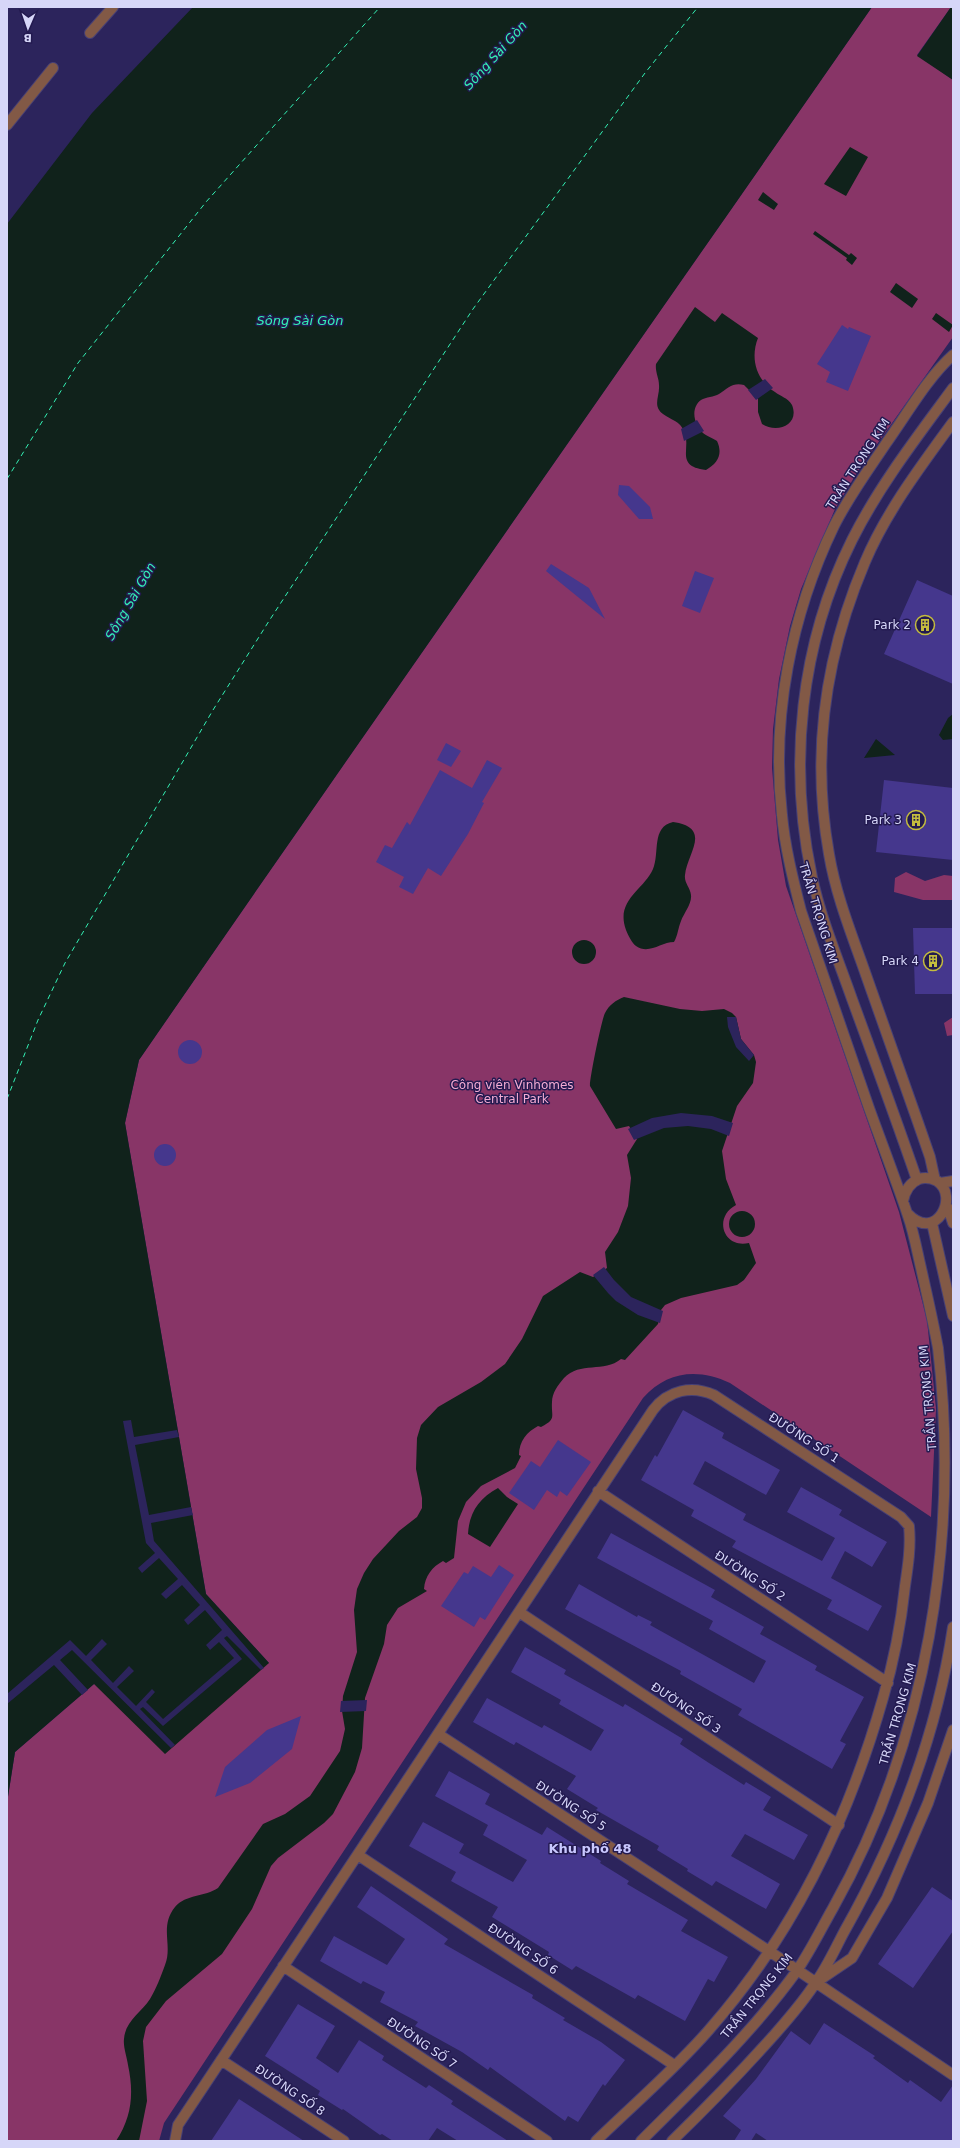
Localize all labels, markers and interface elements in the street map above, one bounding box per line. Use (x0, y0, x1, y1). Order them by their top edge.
north arrow (8, 8, 48, 48)
water label: Sông Sài Gòn (461, 18, 530, 93)
text: B (23, 31, 32, 44)
water label: Sông Sài Gòn (256, 313, 344, 328)
street label: TRẦN TRỌNG KIM (821, 415, 893, 513)
water label: Sông Sài Gòn (102, 560, 159, 643)
building icon: Park 2 (914, 614, 936, 636)
place label: Park 2 (874, 618, 911, 632)
building icon: Park 3 (905, 809, 927, 831)
place label: Park 3 (865, 813, 902, 827)
street label: TRẦN TRỌNG KIM (796, 859, 842, 966)
building icon: Park 4 (922, 950, 944, 972)
place label: Park 4 (882, 954, 919, 968)
park label: Công viên Vinhomes Central Park (450, 1078, 574, 1106)
street label: TRẦN TRỌNG KIM (914, 1345, 940, 1452)
street label: ĐƯỜNG SỐ 1 (766, 1408, 843, 1466)
street label: ĐƯỜNG SỐ 2 (712, 1546, 789, 1604)
street label: TRẦN TRỌNG KIM (875, 1661, 919, 1768)
street label: ĐƯỜNG SỐ 3 (648, 1678, 725, 1736)
street label: ĐƯỜNG SỐ 5 (533, 1776, 610, 1834)
district label: Khu phố 48 (548, 1841, 632, 1856)
street label: ĐƯỜNG SỐ 6 (485, 1919, 562, 1977)
street label: TRẦN TRỌNG KIM (716, 1949, 796, 2042)
street label: ĐƯỜNG SỐ 7 (384, 2013, 461, 2071)
street label: ĐƯỜNG SỐ 8 (252, 2060, 329, 2118)

